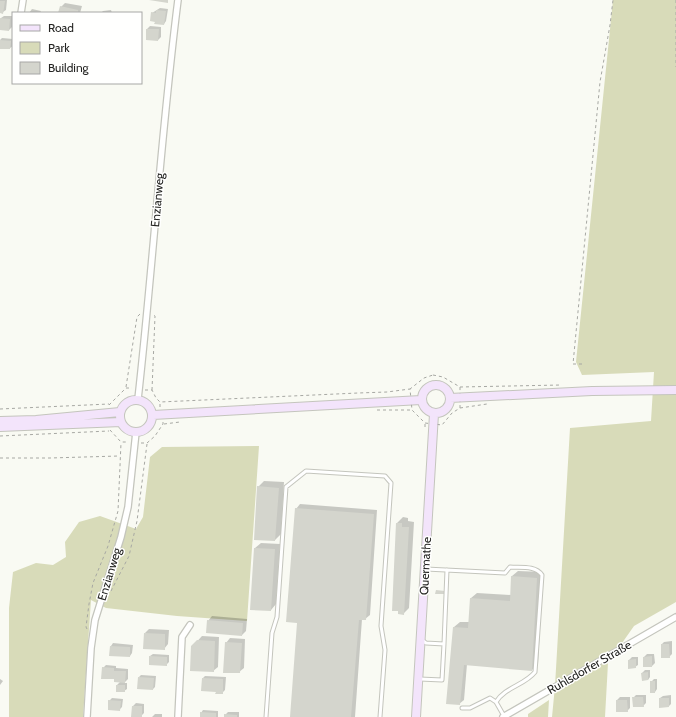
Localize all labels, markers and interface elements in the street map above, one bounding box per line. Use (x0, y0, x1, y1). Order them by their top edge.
legend (12, 12, 142, 84)
text: Road (48, 20, 74, 35)
text: Park (48, 40, 70, 55)
text: Building (48, 60, 90, 75)
street label: Enzianweg (147, 171, 167, 228)
street label: Quermathe (416, 537, 434, 595)
street label: Enzianweg (94, 545, 124, 602)
street label: Ruhlsdorfer Straße (544, 637, 634, 697)

